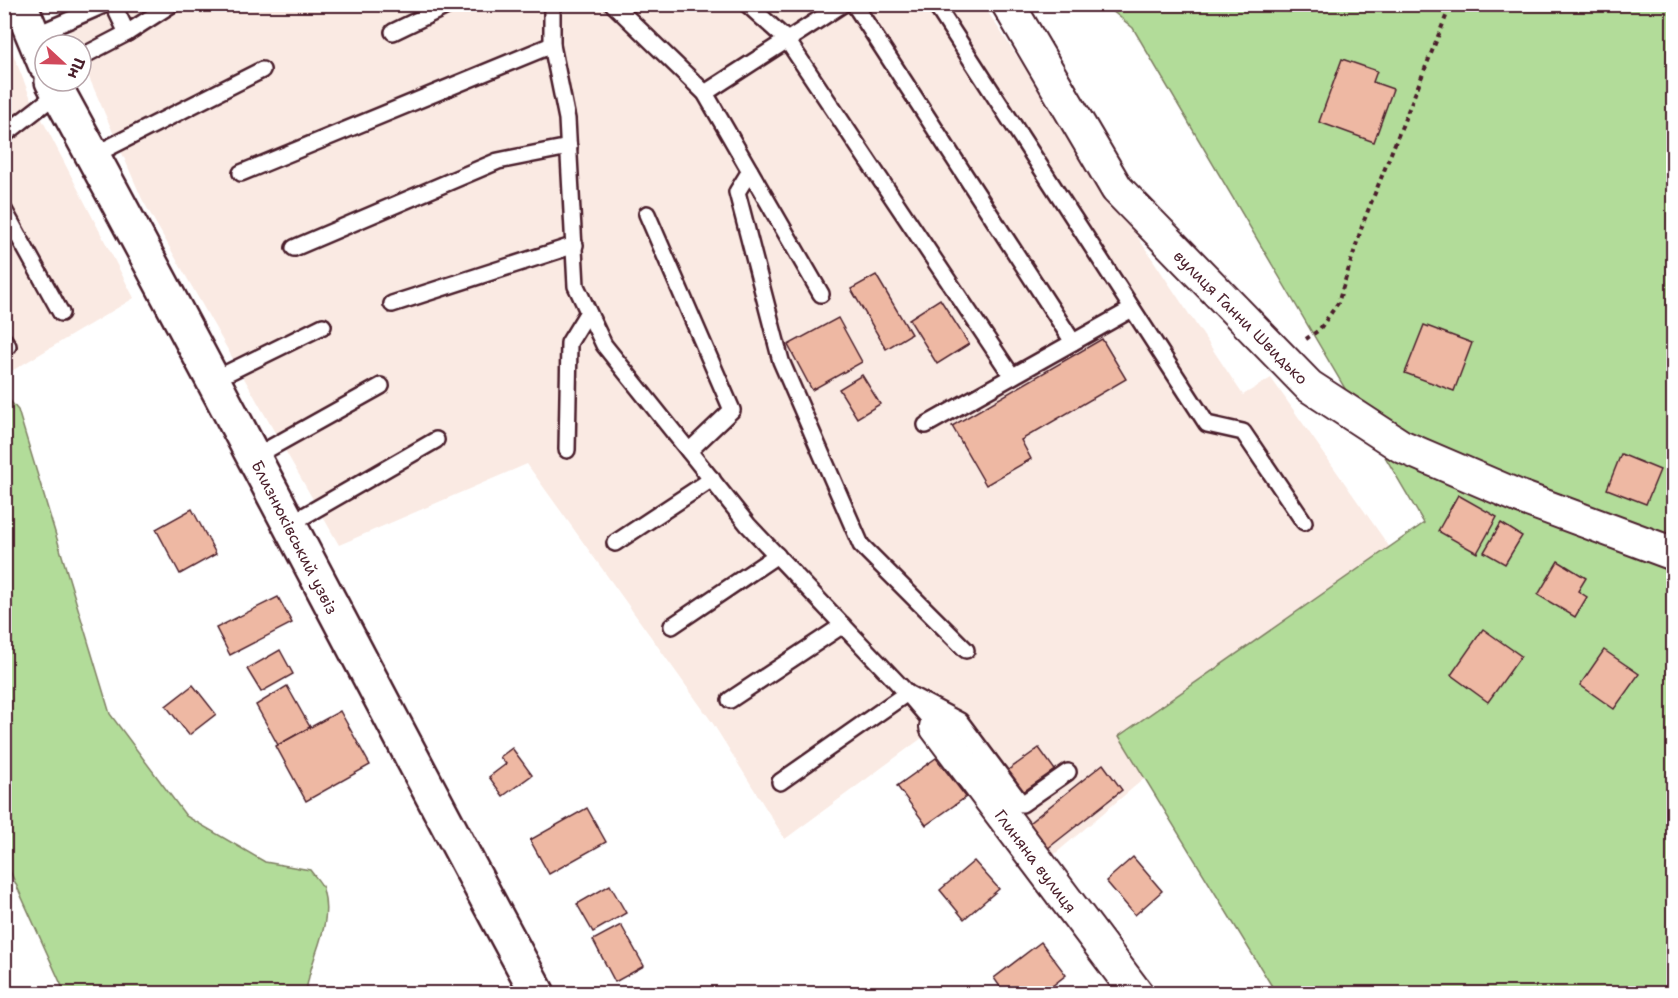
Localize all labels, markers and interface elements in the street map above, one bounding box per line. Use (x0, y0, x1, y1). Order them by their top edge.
north arrow (33, 33, 93, 93)
text: Пн (63, 55, 90, 82)
street label: вулиця Ганни Швидько (1169, 246, 1312, 389)
street label: Близнюківський узвіз (247, 457, 343, 618)
street label: Глиняна вулиця (990, 805, 1081, 917)

